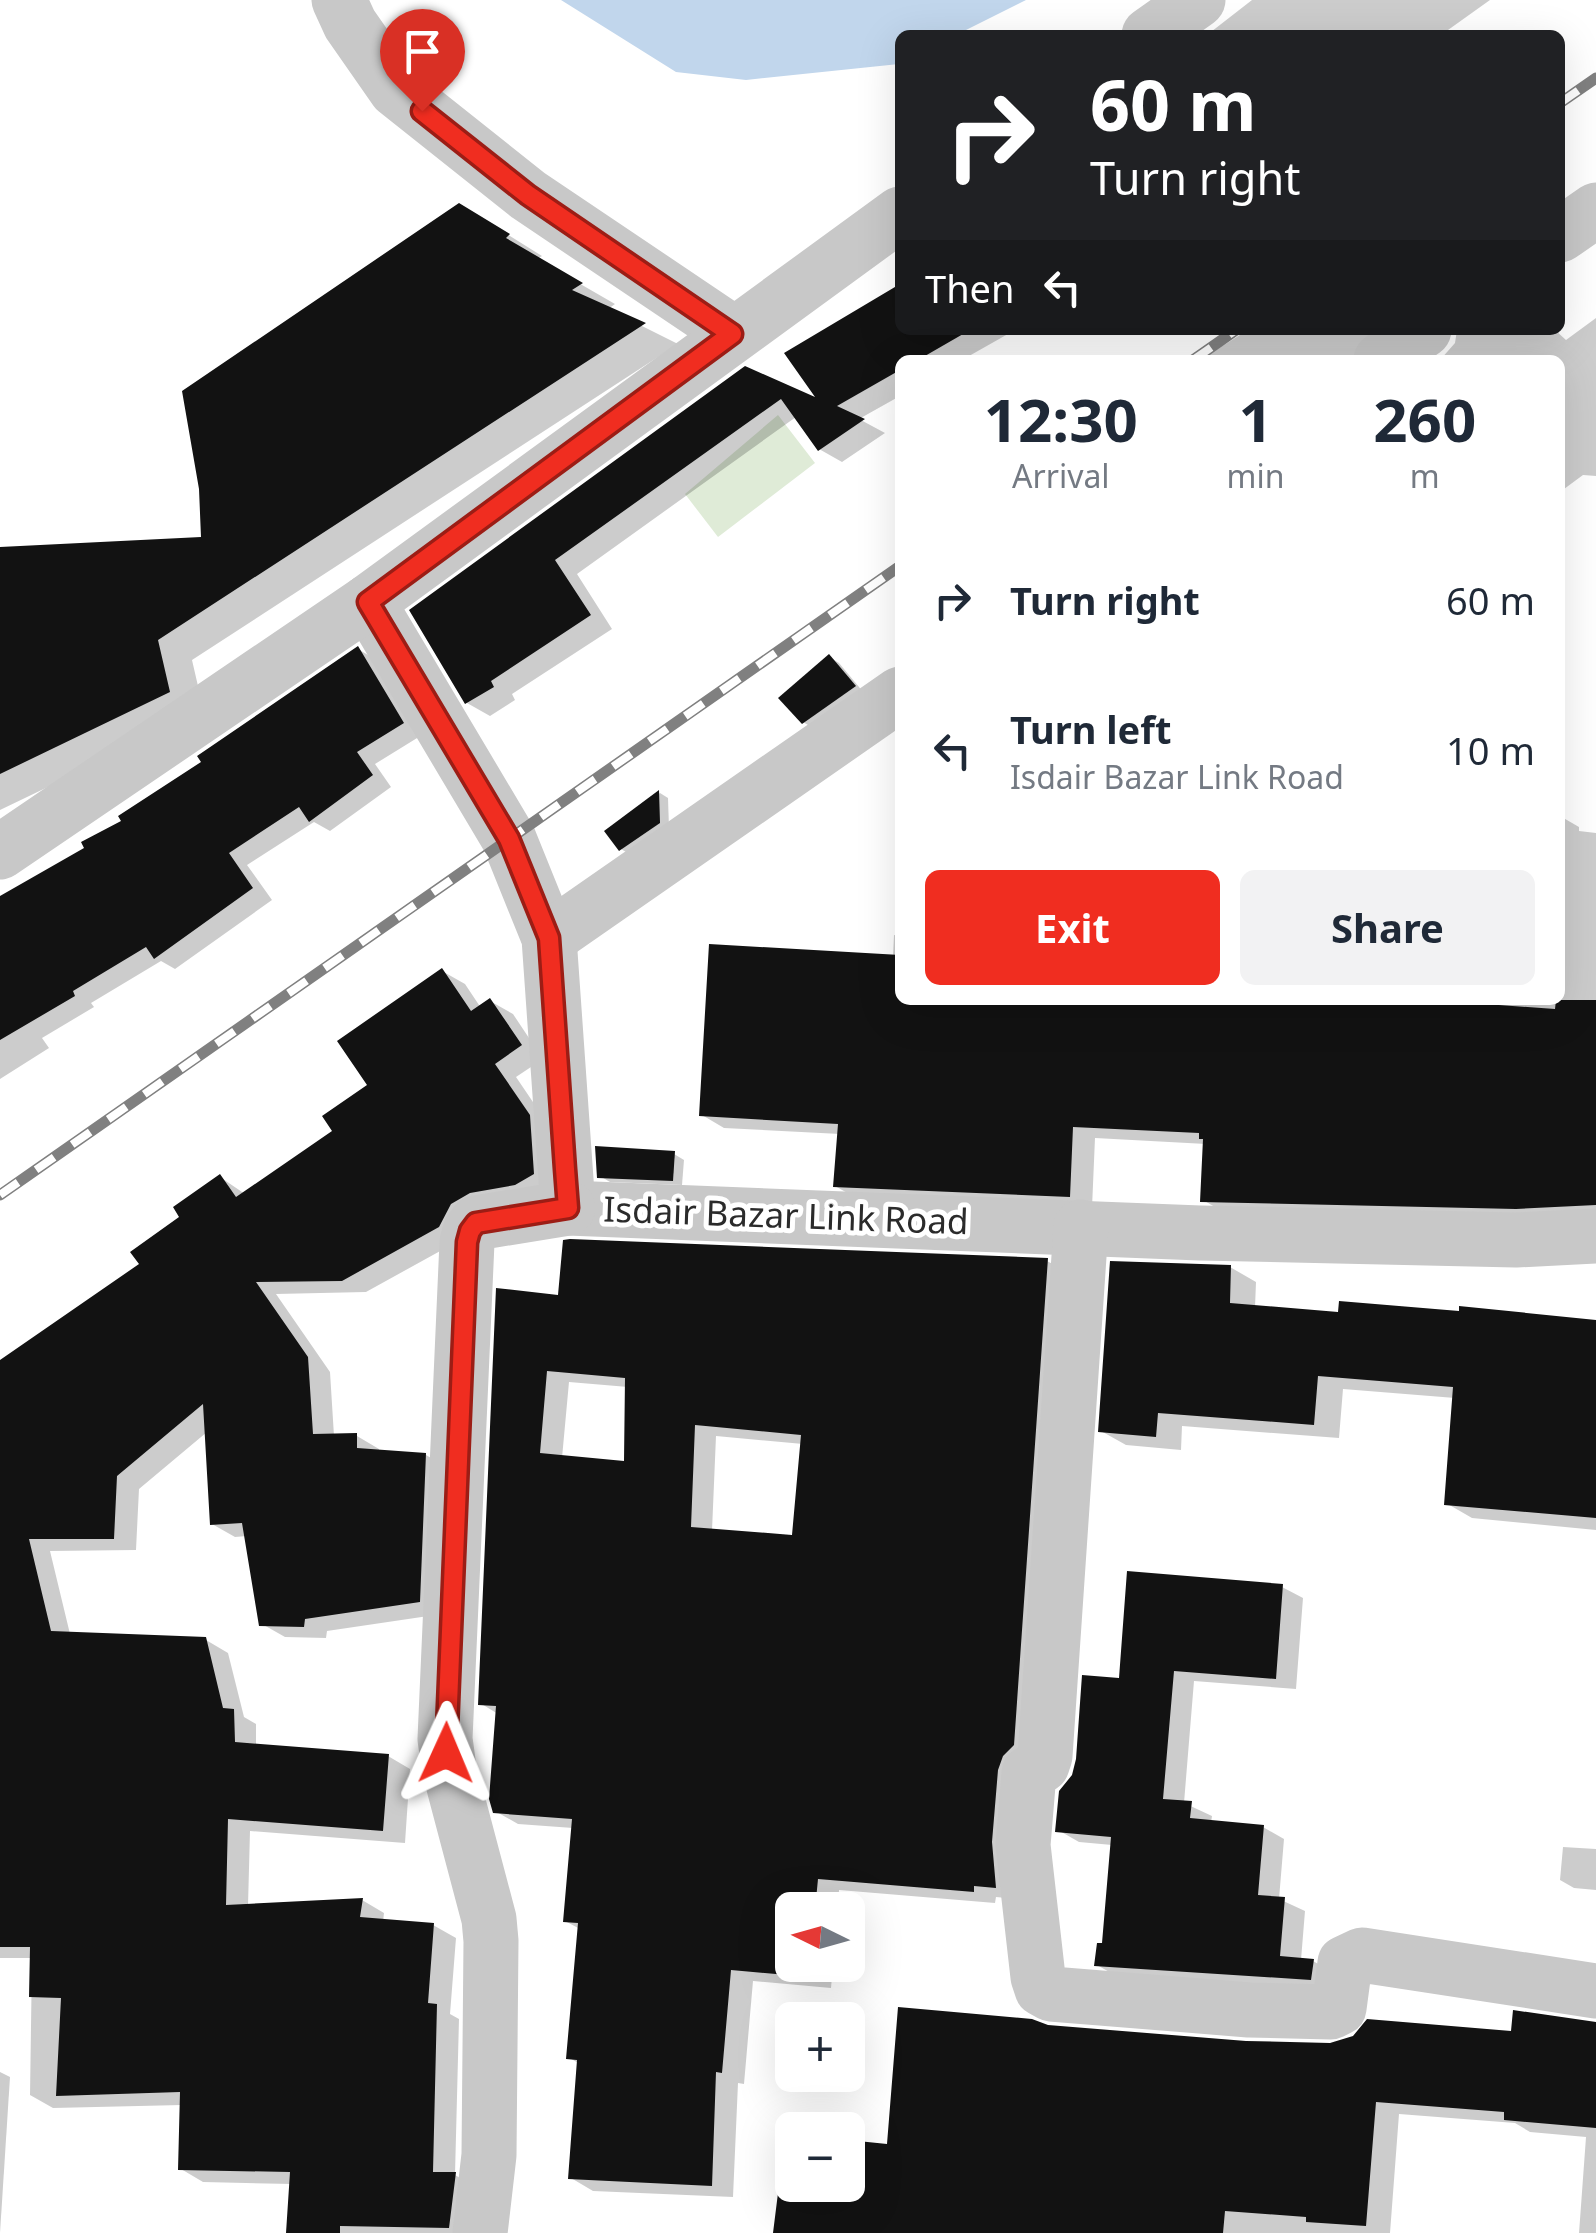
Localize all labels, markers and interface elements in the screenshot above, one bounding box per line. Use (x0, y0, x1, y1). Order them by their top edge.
pin (380, 9, 465, 112)
icon: arrive (395, 24, 450, 79)
text: 60 m (1090, 56, 1257, 152)
icon: right (925, 70, 1055, 200)
text: Turn right (1090, 147, 1301, 208)
icon: left (1035, 260, 1090, 315)
text: Then (925, 262, 1015, 314)
text: 12:30 (984, 378, 1138, 460)
text: 1 (1238, 378, 1273, 460)
text: 260 (1373, 378, 1476, 460)
text: Arrival (1012, 454, 1110, 497)
text: min (1227, 454, 1285, 497)
text: m (1410, 454, 1440, 497)
icon: right (925, 573, 980, 628)
text: Turn right (1010, 574, 1200, 626)
text: 60 m (1446, 574, 1535, 626)
text: Turn left (1010, 703, 1172, 755)
icon: left (925, 723, 980, 778)
text: 10 m (1446, 724, 1535, 776)
text: Isdair Bazar Link Road (1010, 755, 1344, 798)
button: Exit (925, 870, 1220, 985)
button: Share (1240, 870, 1535, 985)
street label: Isdair Bazar Link Road (603, 1185, 969, 1244)
position arrow (394, 1701, 498, 1805)
north arrow (775, 1892, 865, 1982)
map controls (775, 1892, 865, 2202)
button: + (775, 2002, 865, 2092)
button: − (775, 2112, 865, 2202)

